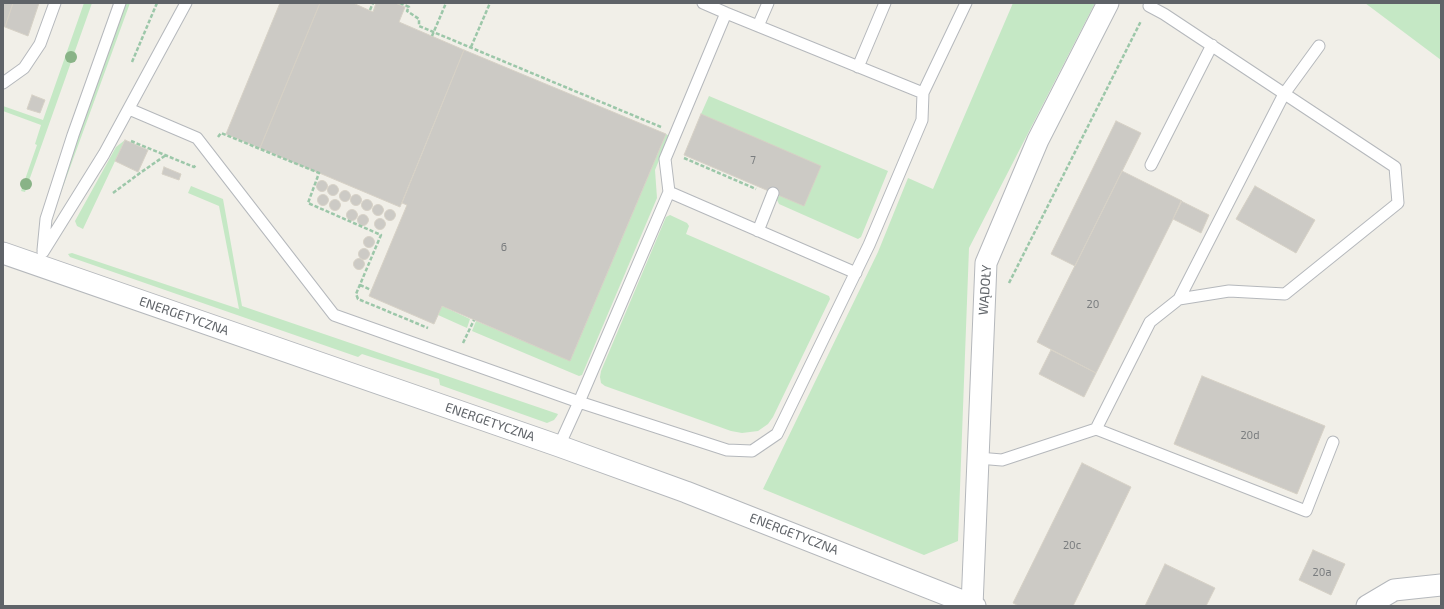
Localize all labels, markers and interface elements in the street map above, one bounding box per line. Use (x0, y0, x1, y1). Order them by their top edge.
house number: 7 (750, 153, 756, 167)
house number: 6 (501, 240, 507, 254)
street label: WĄDOŁY (975, 264, 995, 316)
street label: ENERGETYCZNA (137, 293, 231, 339)
house number: 20 (1087, 297, 1099, 311)
street label: ENERGETYCZNA (443, 399, 537, 445)
house number: 20d (1240, 428, 1260, 442)
street label: ENERGETYCZNA (747, 510, 841, 558)
house number: 20c (1063, 538, 1081, 552)
house number: 20a (1313, 565, 1331, 579)

